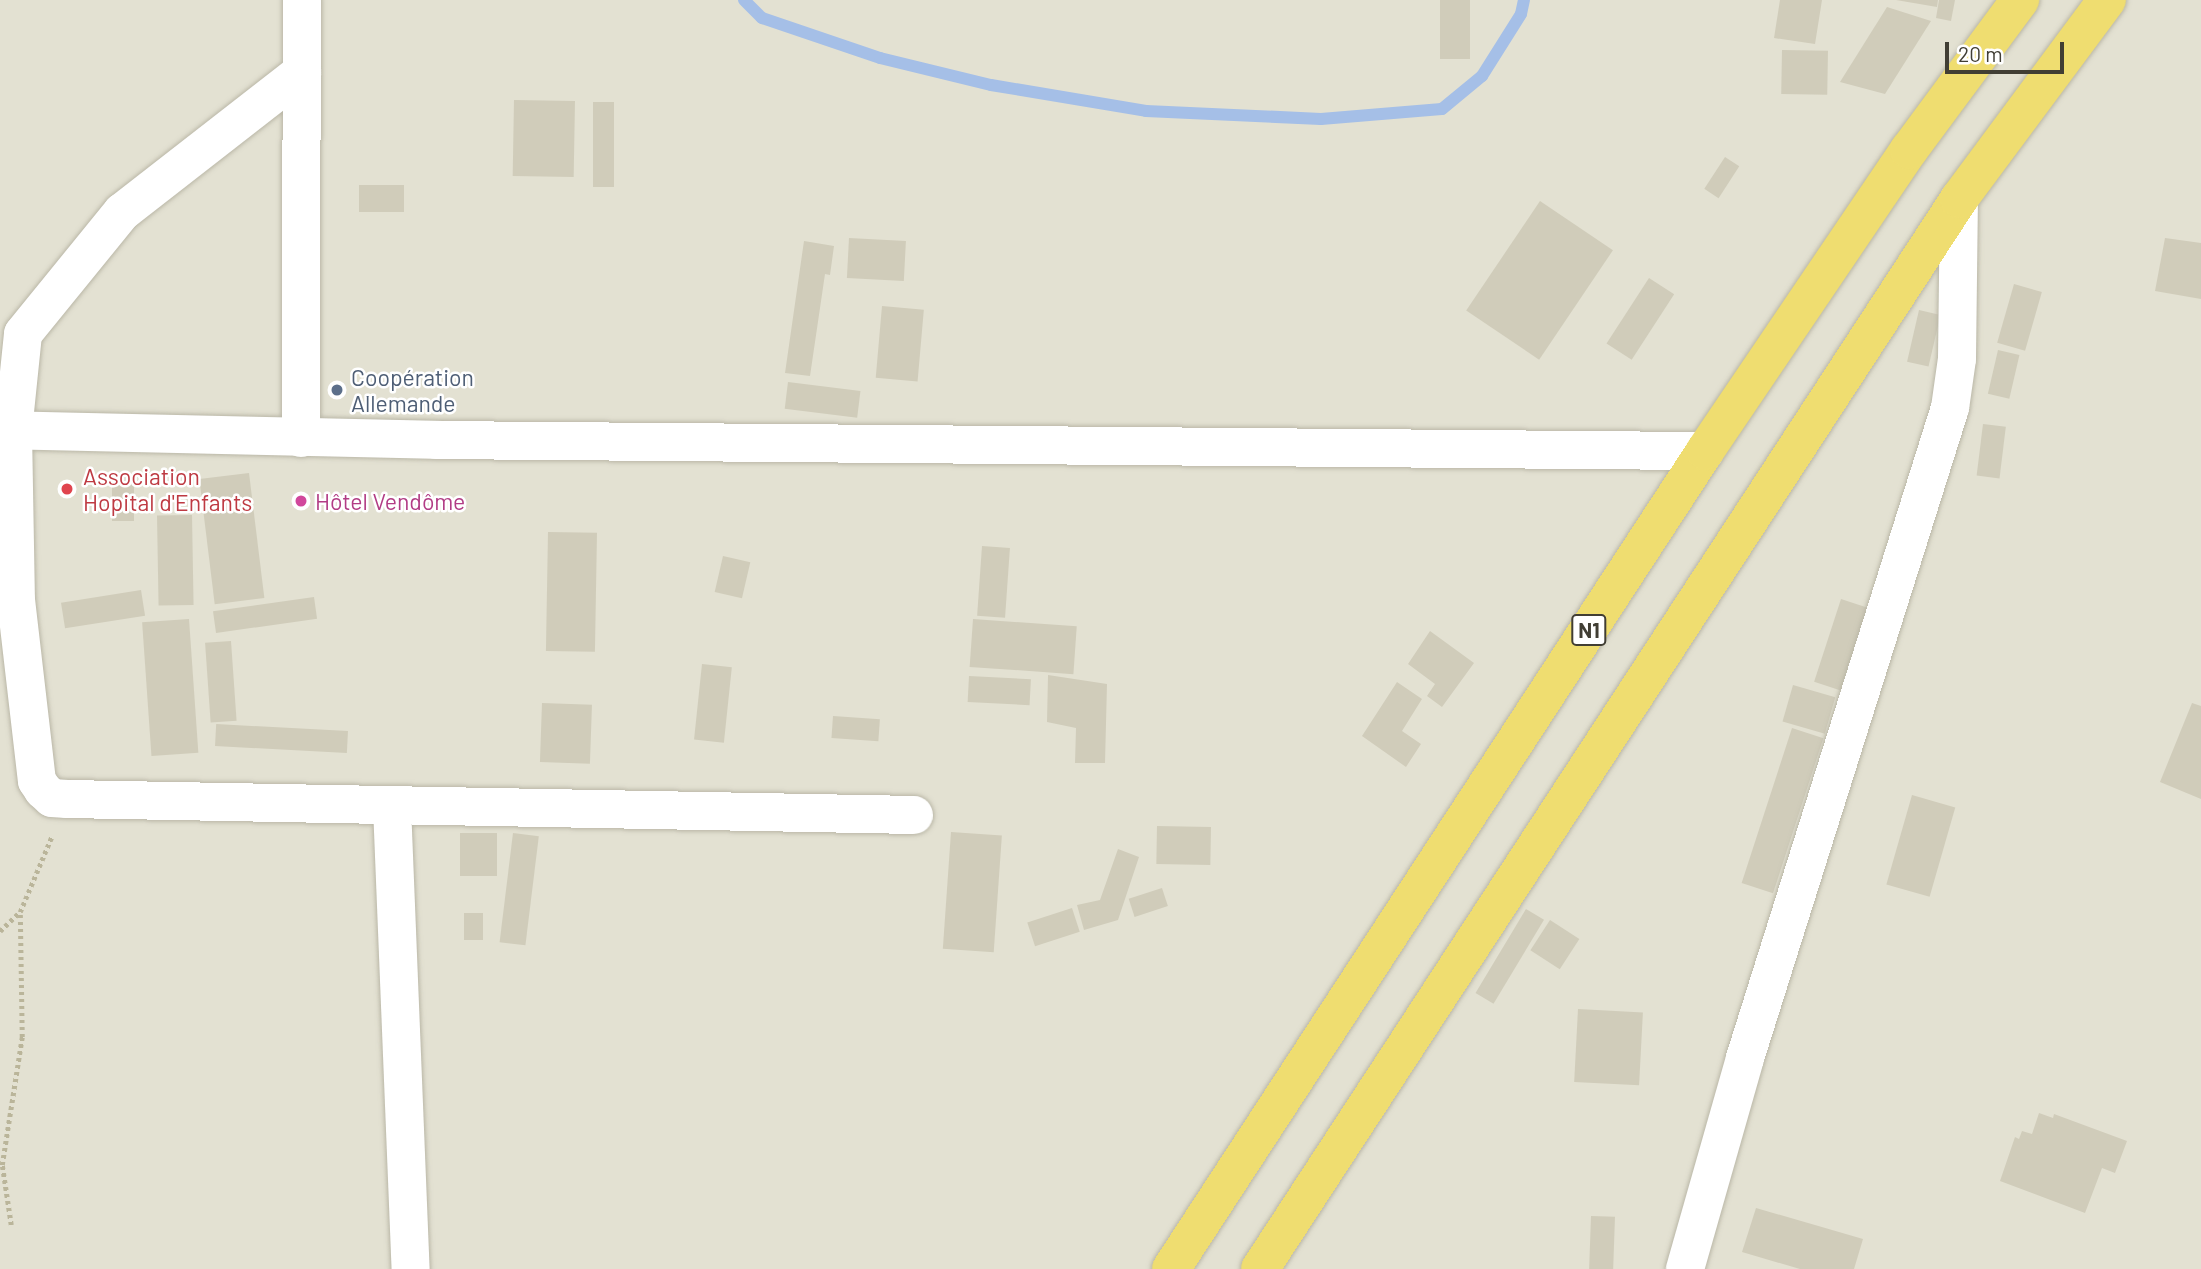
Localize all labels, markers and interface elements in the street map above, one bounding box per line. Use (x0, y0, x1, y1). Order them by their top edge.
scale bar (1949, 28, 2068, 72)
text: 20 m (1958, 41, 2003, 66)
place label: Coopération Allemande (351, 363, 474, 417)
marker: Coopération Allemande (329, 382, 345, 398)
place label: Association Hopital d'Enfants (83, 462, 252, 516)
marker: Association Hopital d'Enfants (57, 479, 77, 499)
place label: Hôtel Vendôme (315, 487, 465, 515)
marker: Hôtel Vendôme (293, 493, 309, 509)
road number: N1 (1570, 612, 1608, 648)

